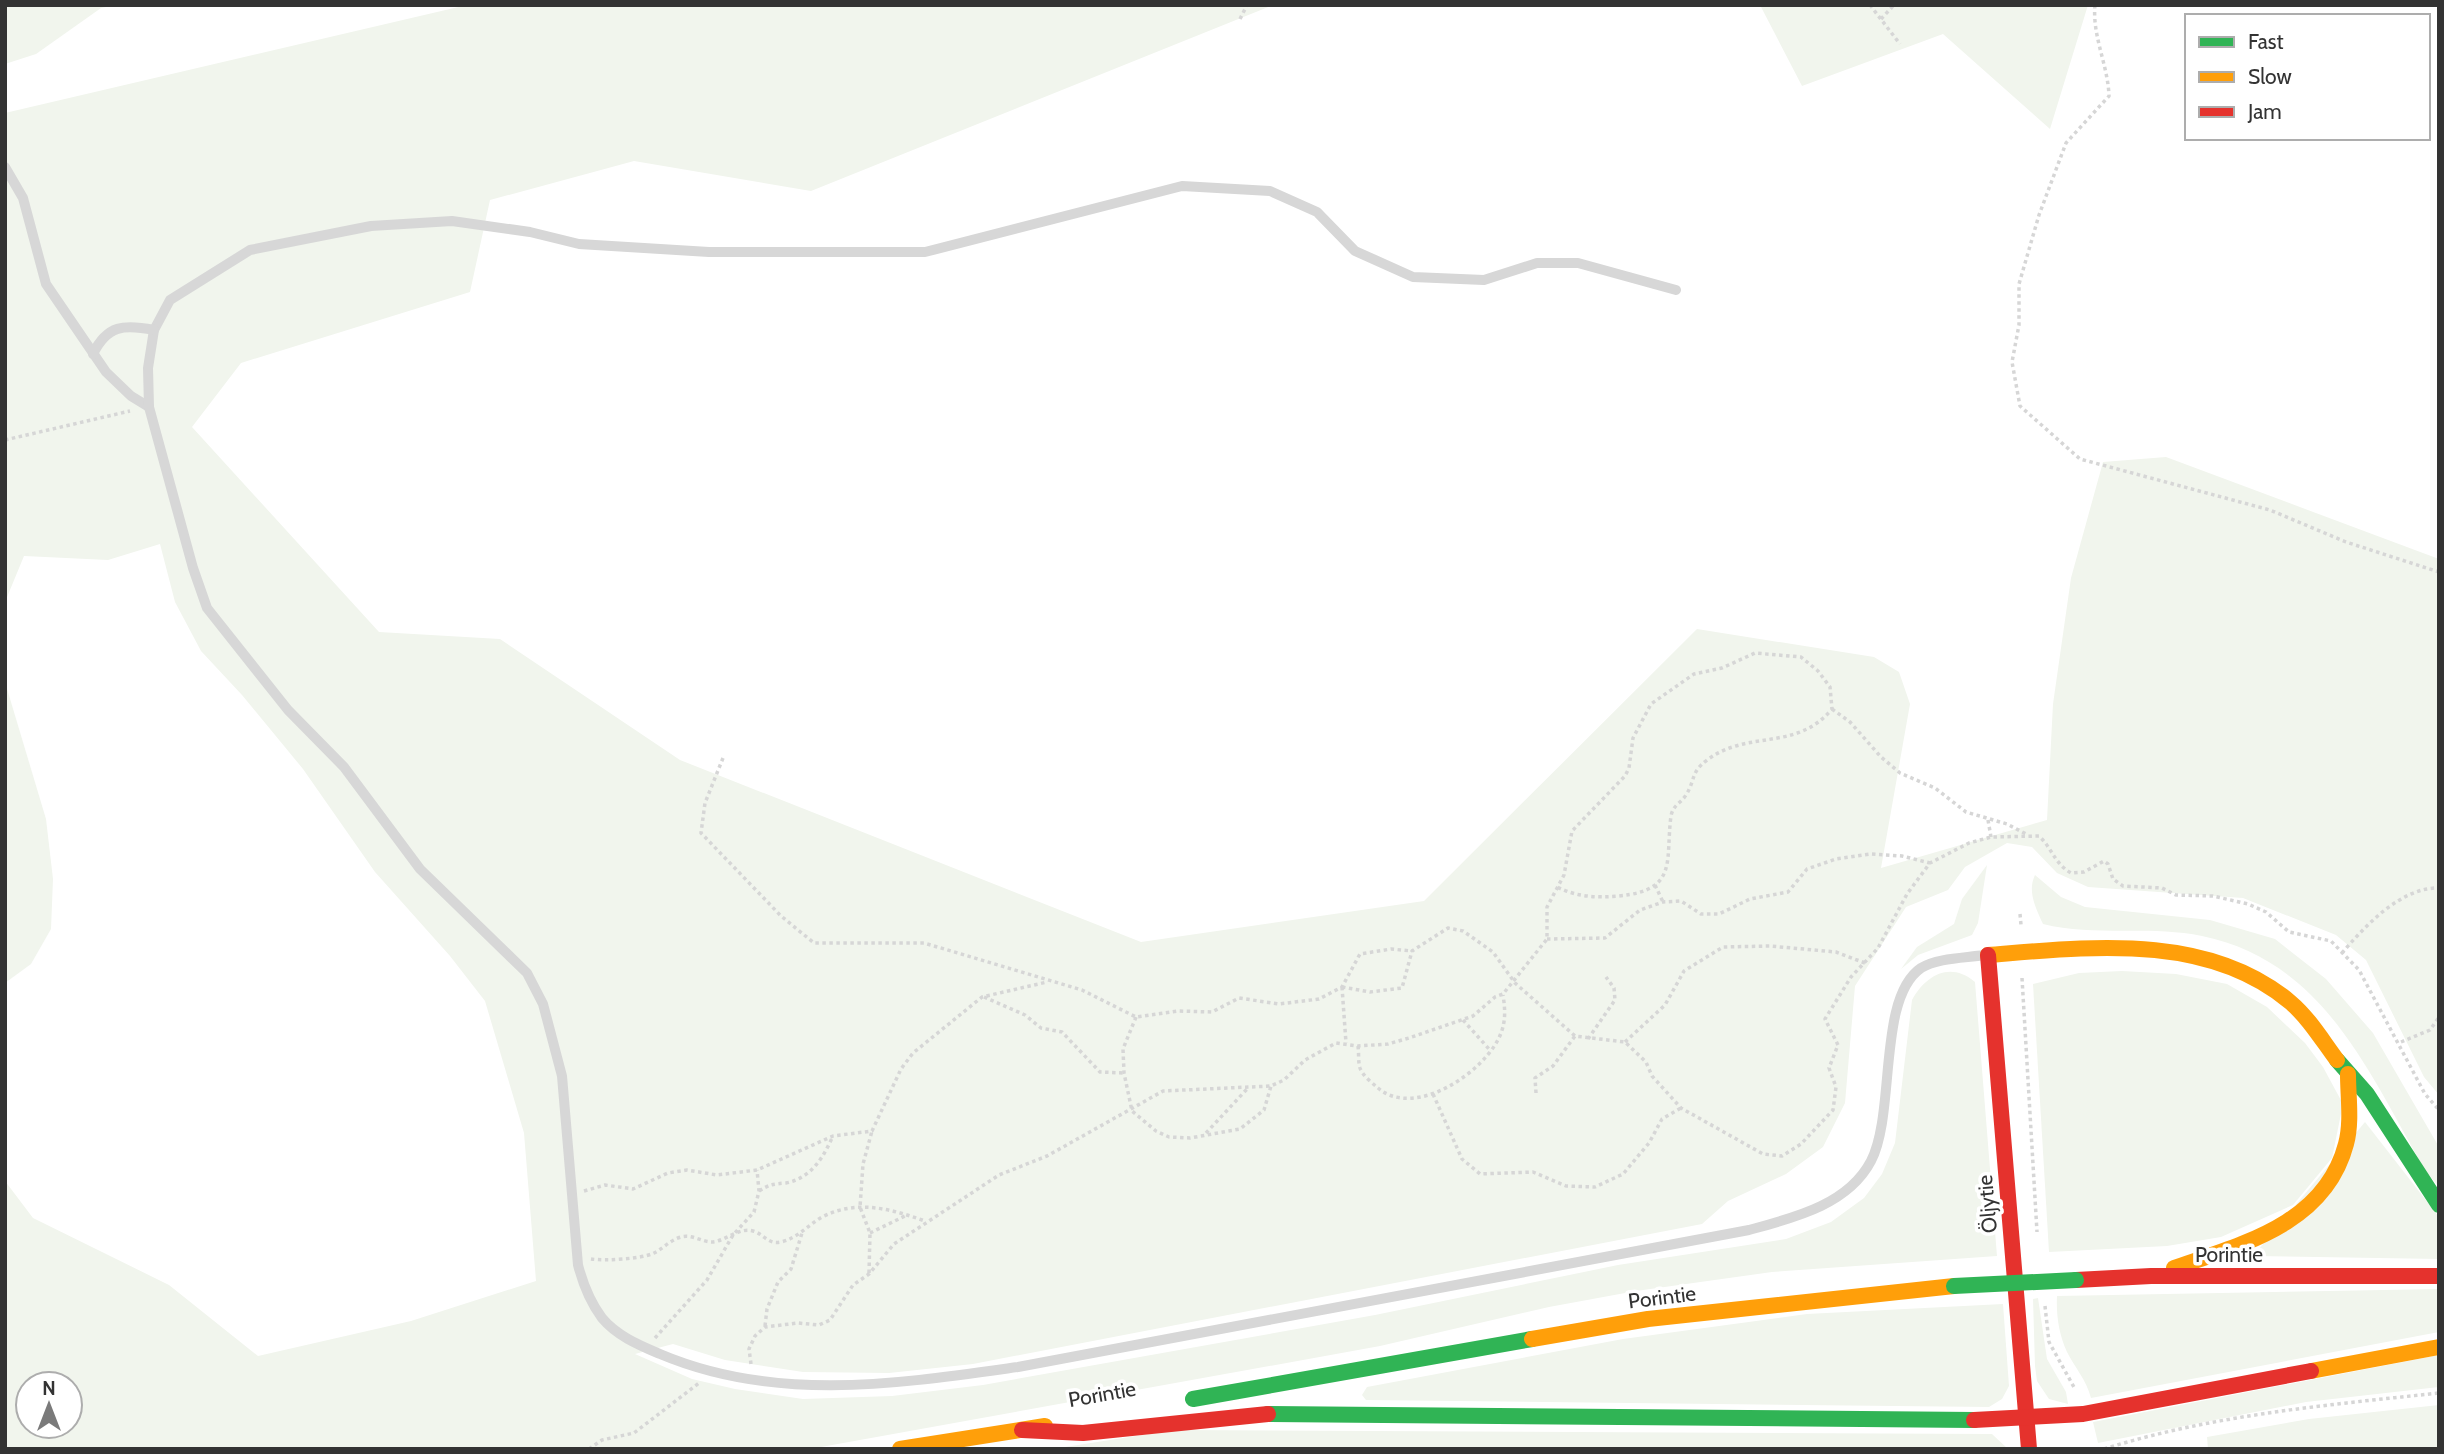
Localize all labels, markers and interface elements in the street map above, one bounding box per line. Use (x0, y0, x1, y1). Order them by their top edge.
legend (2185, 14, 2430, 140)
text: Fast (2248, 29, 2284, 54)
text: Slow (2248, 64, 2292, 89)
text: Jam (2247, 99, 2282, 124)
street label: Öljytie (1972, 1174, 2003, 1234)
street label: Porintie (2195, 1242, 2263, 1267)
street label: Porintie (1627, 1280, 1698, 1314)
north arrow (14, 1370, 84, 1440)
street label: Porintie (1066, 1376, 1138, 1412)
text: N (42, 1377, 56, 1400)

